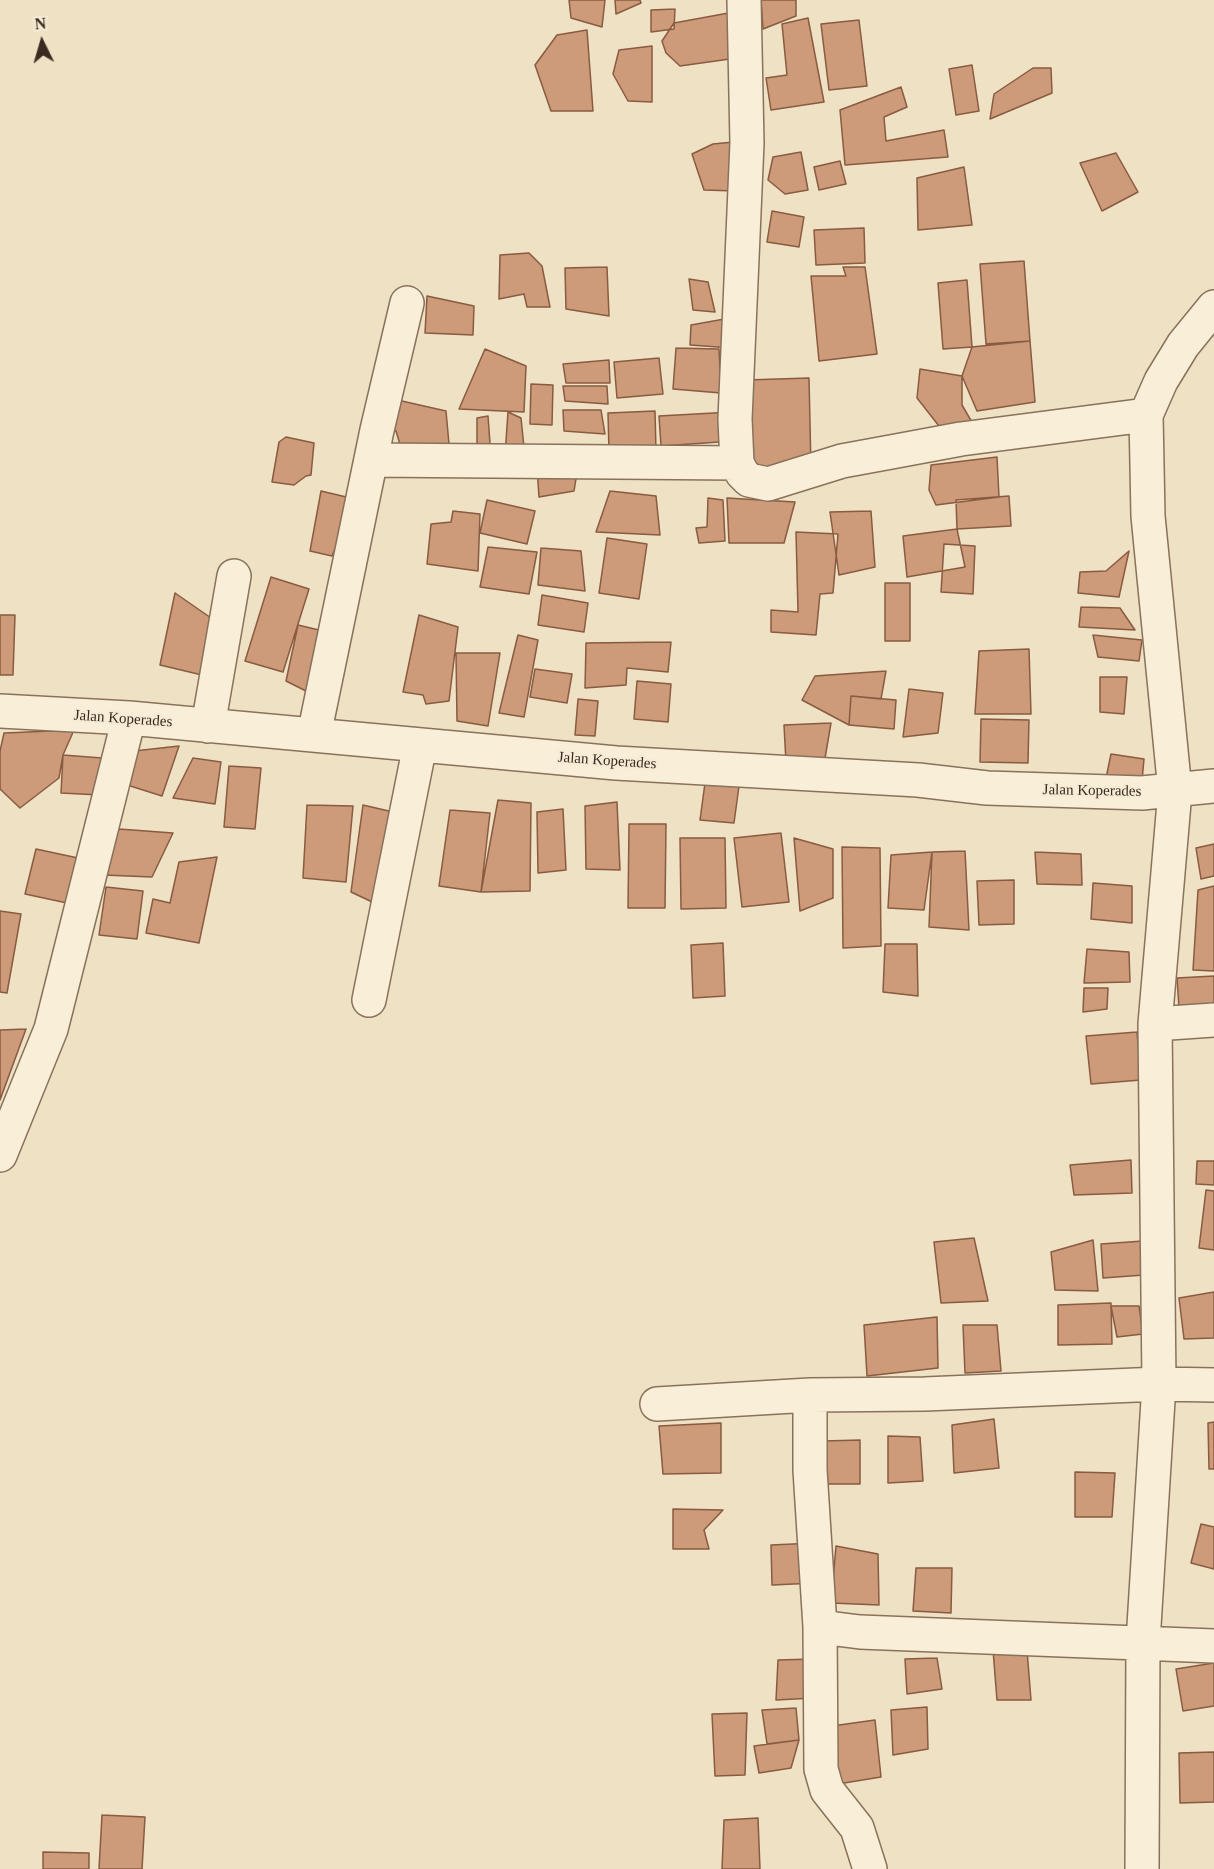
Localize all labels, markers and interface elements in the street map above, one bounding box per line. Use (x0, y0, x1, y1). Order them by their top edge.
north arrow (12, 12, 72, 72)
text: N (34, 15, 47, 33)
street label: Jalan Koperades (73, 707, 173, 731)
street label: Jalan Koperades (557, 749, 657, 773)
street label: Jalan Koperades (1042, 781, 1142, 801)

